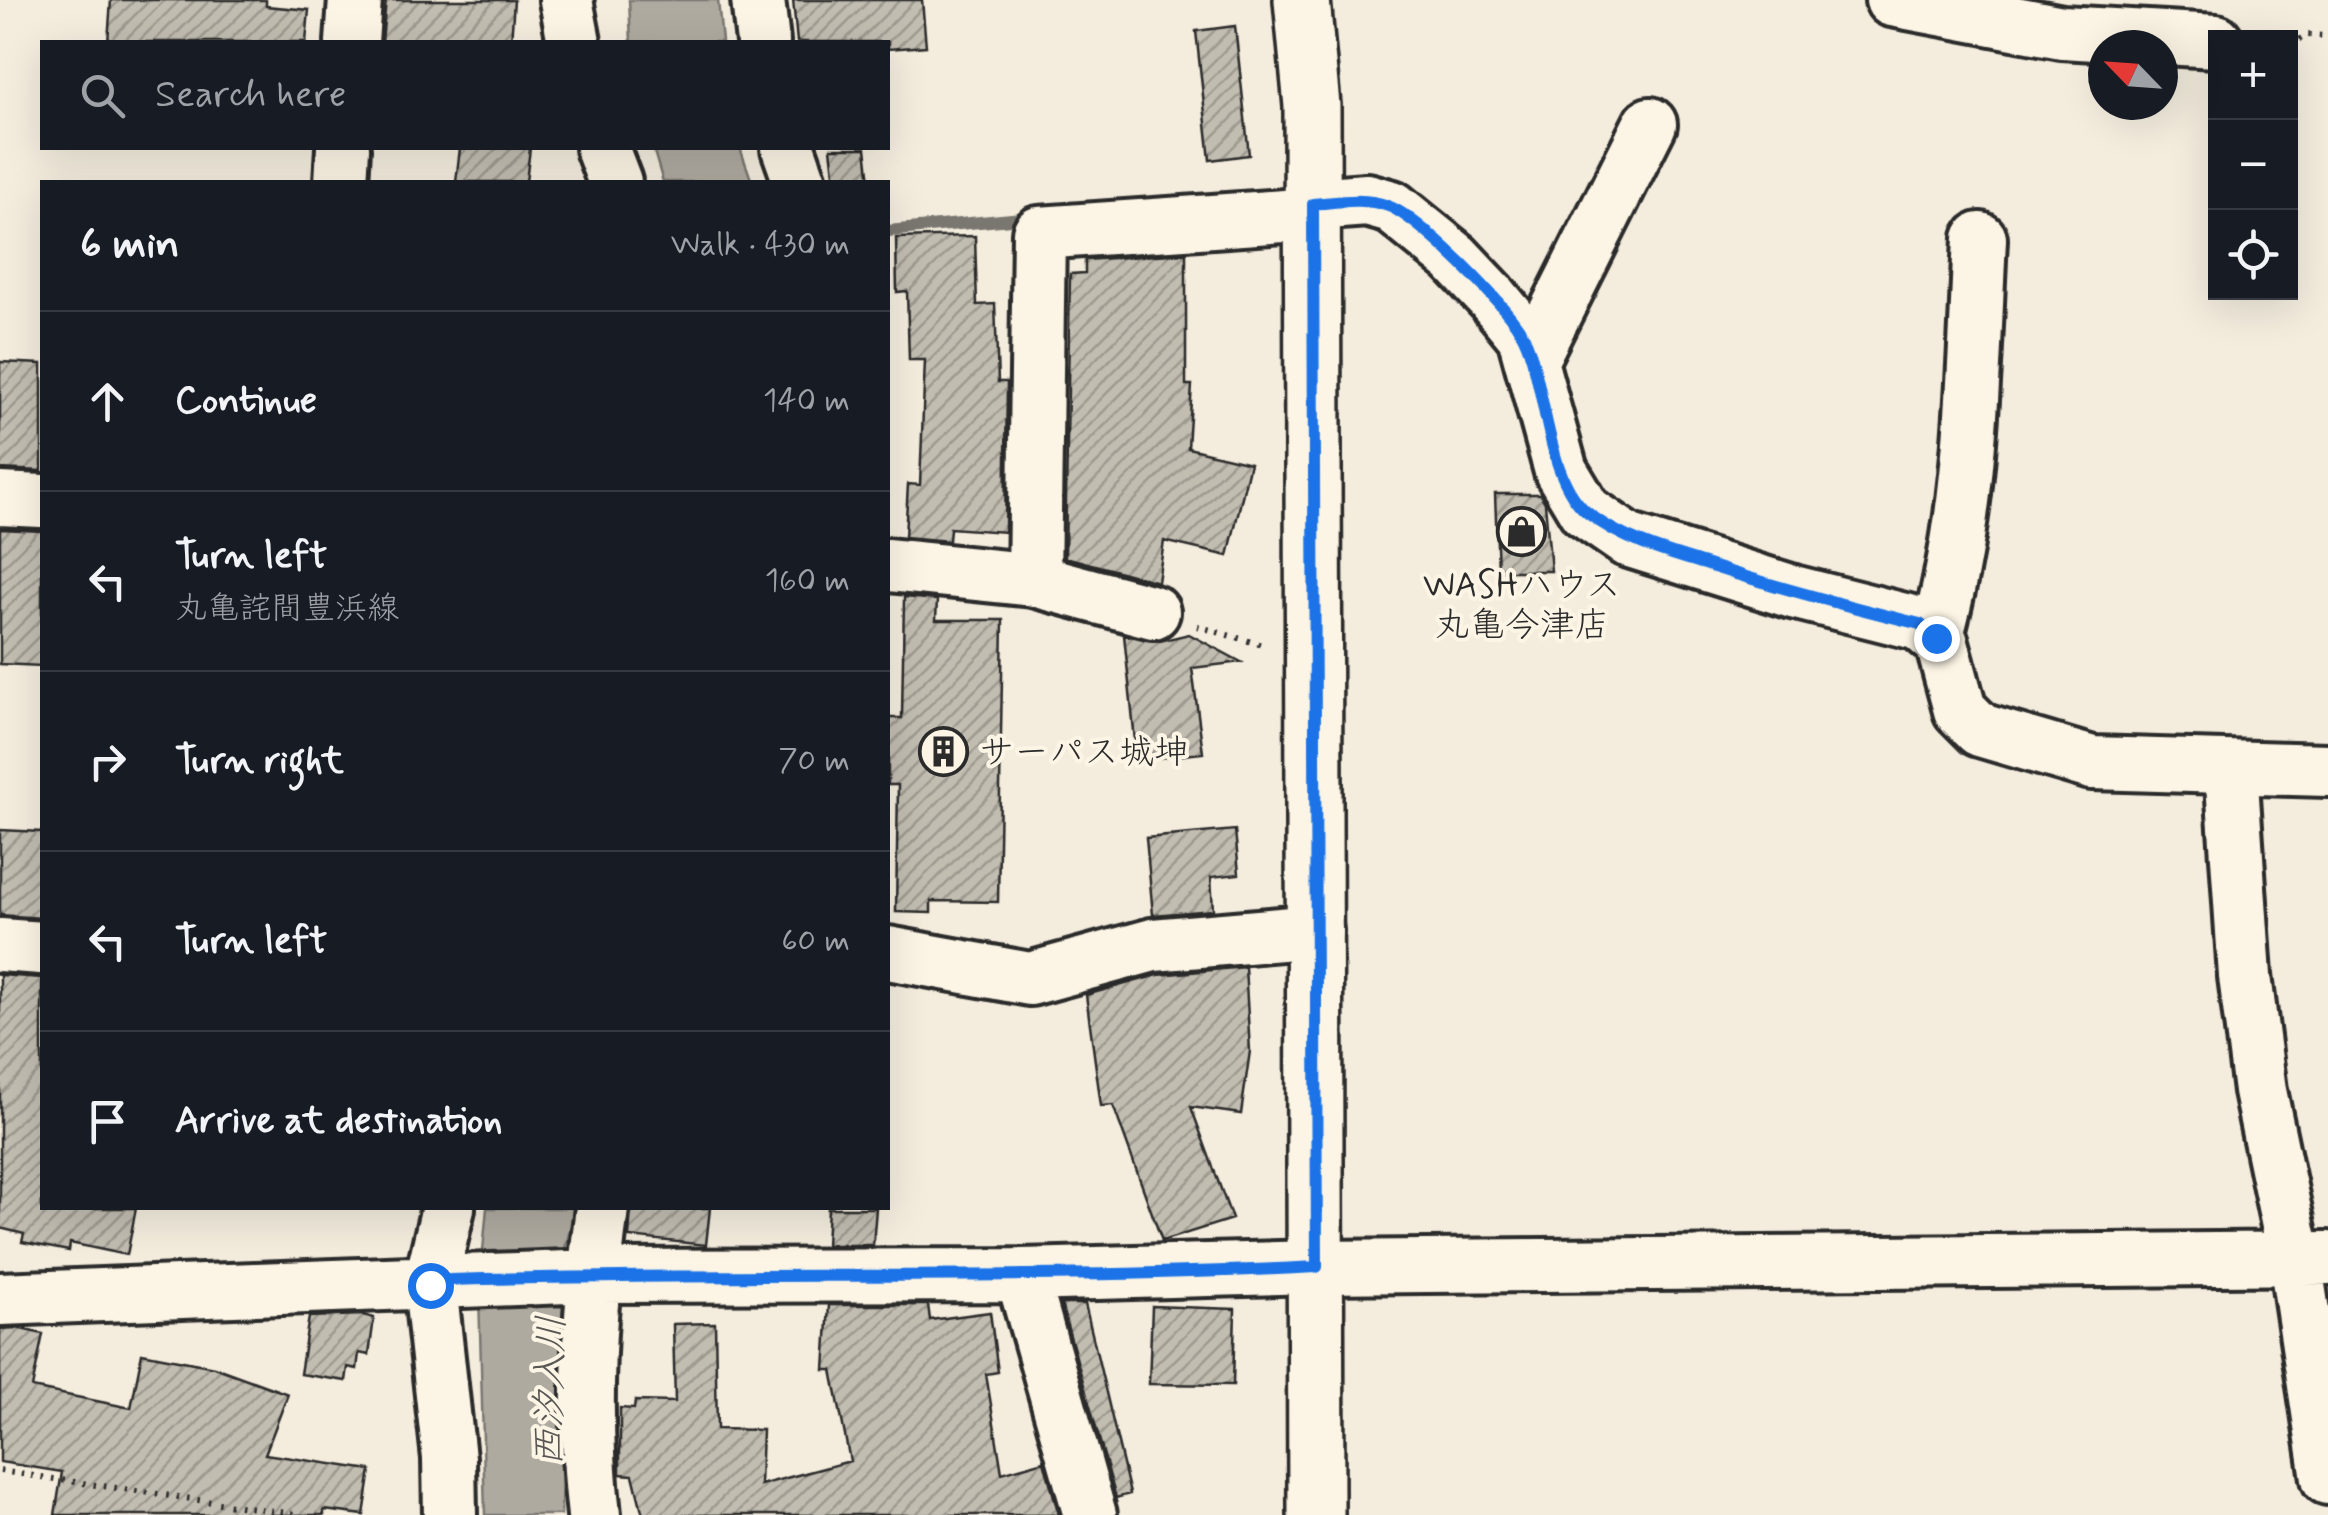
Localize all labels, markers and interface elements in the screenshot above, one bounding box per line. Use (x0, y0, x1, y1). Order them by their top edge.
north arrow (2088, 30, 2178, 120)
map controls (2208, 30, 2298, 300)
button: + (2208, 30, 2298, 120)
search box (40, 40, 890, 150)
icon: search (75, 68, 130, 123)
text: Search here (155, 71, 346, 120)
button: − (2208, 120, 2298, 210)
button: locate (2208, 210, 2298, 300)
text: 6 min (80, 218, 179, 273)
text: Walk · 430 m (671, 224, 850, 266)
icon: ahead (80, 374, 135, 429)
text: Continue (175, 377, 317, 426)
text: 140 m (763, 380, 850, 422)
shop icon: WASHハウス 丸亀今津店 (1496, 506, 1548, 558)
text: Turn left (175, 532, 327, 581)
icon: left (80, 554, 135, 609)
text: 160 m (765, 560, 850, 602)
place label: WASHハウス 丸亀今津店 (1423, 563, 1621, 649)
text: 丸亀詫間豊浜線 (175, 588, 399, 630)
route end (1914, 616, 1960, 662)
building icon: サーパス城坤 (918, 725, 970, 777)
place label: サーパス城坤 (979, 730, 1189, 776)
icon: right (80, 734, 135, 789)
text: Turn right (175, 737, 344, 786)
text: 70 m (778, 740, 850, 782)
icon: left (80, 914, 135, 969)
text: Turn left (175, 917, 327, 966)
text: 60 m (781, 920, 850, 962)
icon: arrive (80, 1094, 135, 1149)
text: Arrive at destination (175, 1097, 502, 1146)
route start (408, 1263, 454, 1309)
water label: 西汐入川 (526, 1315, 577, 1467)

